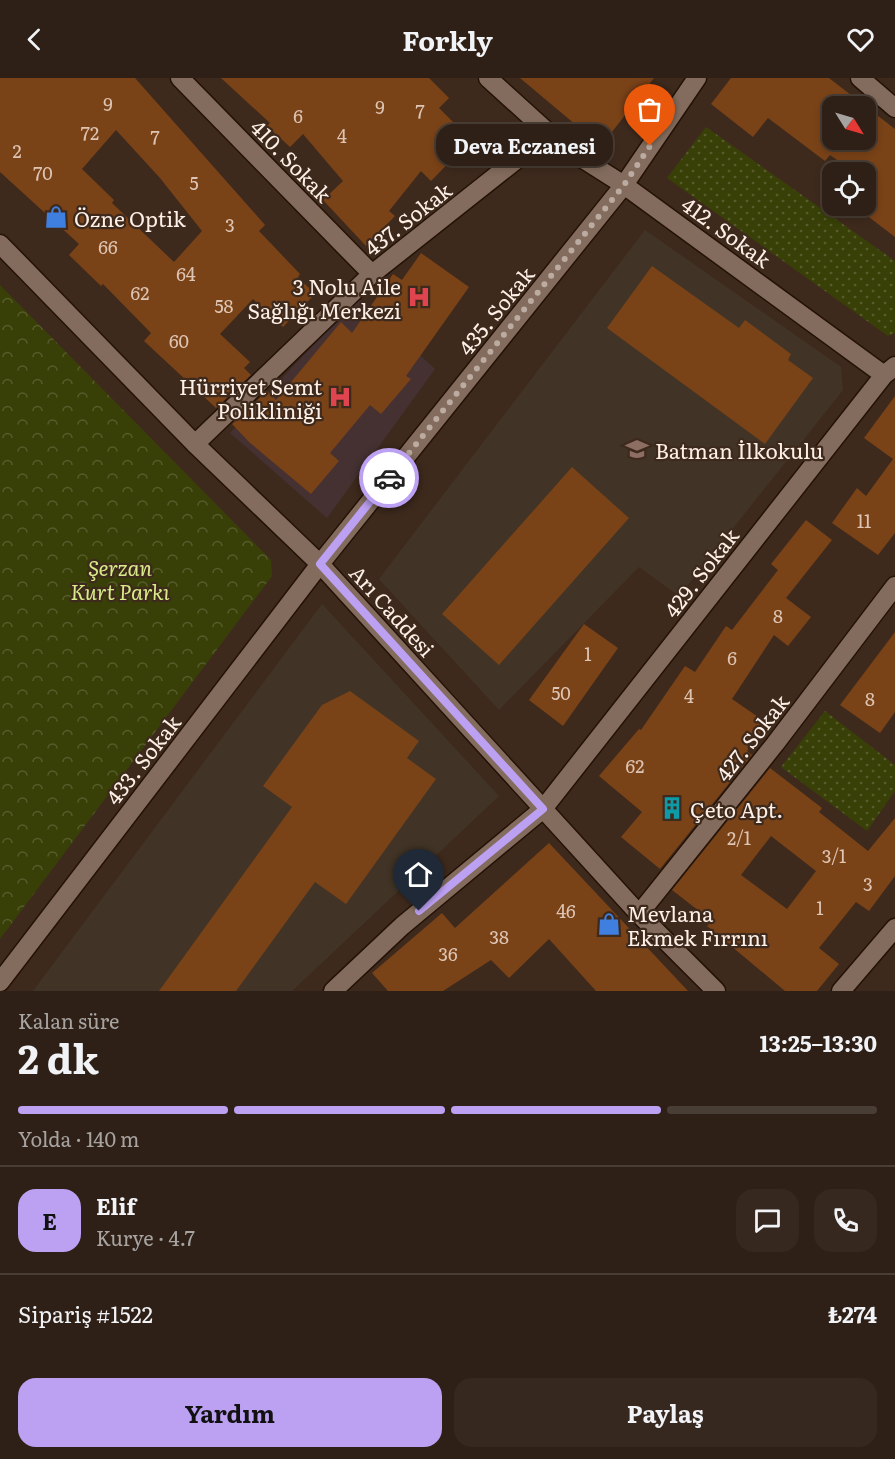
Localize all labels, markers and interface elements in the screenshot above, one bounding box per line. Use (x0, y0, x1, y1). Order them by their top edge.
text: Forkly (402, 19, 493, 59)
icon: back (18, 23, 51, 56)
icon: heart (844, 23, 877, 56)
pin (624, 84, 675, 146)
house number: 9 (103, 90, 113, 117)
house number: 9 (375, 93, 385, 120)
icon: bag (633, 93, 666, 126)
north arrow (822, 96, 876, 150)
map controls (822, 96, 876, 216)
house number: 7 (415, 97, 425, 124)
house number: 6 (293, 102, 303, 129)
street label: 410. Sokak (244, 112, 340, 209)
house number: 72 (81, 119, 99, 146)
house number: 4 (337, 122, 347, 149)
house number: 7 (150, 123, 160, 150)
callout: Deva Eczanesi (437, 125, 614, 167)
text: Deva Eczanesi (453, 130, 596, 160)
house number: 2 (12, 137, 22, 164)
house number: 70 (33, 159, 53, 186)
button: locate (822, 162, 876, 216)
house number: 5 (189, 169, 199, 196)
street label: 437. Sokak (357, 174, 457, 262)
street label: 412. Sokak (676, 188, 778, 274)
place label: Özne Optik (74, 202, 186, 233)
shop icon: Özne Optik (43, 204, 69, 230)
house number: 3 (225, 211, 235, 238)
house number: 66 (98, 233, 118, 260)
street label: 435. Sokak (450, 259, 541, 361)
house number: 64 (176, 260, 196, 287)
place label: 3 Nolu Aile Sağlığı Merkezi (248, 270, 401, 325)
house number: 62 (131, 279, 149, 306)
hospital icon: 3 Nolu Aile Sağlığı Merkezi (406, 284, 432, 310)
house number: 58 (214, 292, 234, 319)
house number: 60 (169, 327, 189, 354)
place label: Hürriyet Semt Polikliniği (179, 370, 323, 425)
hospital icon: Hürriyet Semt Polikliniği (327, 384, 353, 410)
place label: Batman İlkokulu (655, 434, 823, 465)
school or university icon: Batman İlkokulu (624, 436, 650, 462)
courier (359, 448, 419, 508)
icon: car (373, 462, 406, 495)
house number: 11 (857, 507, 871, 534)
street label: 429. Sokak (655, 521, 745, 623)
park label: Şerzan Kurt Parkı (71, 551, 170, 606)
street label: Arı Caddesi (343, 557, 443, 663)
house number: 8 (773, 602, 783, 629)
house number: 1 (584, 640, 592, 667)
house number: 6 (727, 644, 737, 671)
house number: 50 (551, 679, 571, 706)
house number: 4 (684, 682, 694, 709)
house number: 8 (865, 685, 875, 712)
street label: 427. Sokak (707, 687, 795, 787)
street label: 433. Sokak (97, 707, 187, 810)
house number: 62 (626, 752, 644, 779)
place label: Çeto Apt. (690, 793, 783, 824)
building icon: Çeto Apt. (659, 795, 685, 821)
house number: 2/1 (727, 824, 751, 851)
house number: 3/1 (822, 842, 846, 869)
pin (393, 849, 444, 911)
icon: home (402, 858, 435, 891)
house number: 3 (863, 870, 873, 897)
house number: 1 (816, 894, 824, 921)
house number: 46 (556, 897, 576, 924)
place label: Mevlana Ekmek Fırrını (627, 897, 768, 952)
shop icon: Mevlana Ekmek Fırrını (596, 911, 622, 937)
house number: 38 (489, 923, 509, 950)
house number: 36 (438, 940, 458, 967)
text: Kalan süre (18, 1005, 119, 1035)
text: 13:25–13:30 (759, 1026, 877, 1059)
text: 2 dk (18, 1028, 99, 1086)
text: Yolda · 140 m (18, 1123, 139, 1153)
text: Elif (96, 1189, 136, 1222)
button: chat (736, 1189, 799, 1252)
button: phone (814, 1189, 877, 1252)
text: E (42, 1204, 57, 1237)
text: Kurye · 4.7 (96, 1222, 195, 1252)
text: Sipariş #1522 (18, 1297, 153, 1330)
text: ₺274 (828, 1297, 877, 1330)
button: Yardım (18, 1378, 442, 1447)
button: Paylaş (454, 1378, 877, 1447)

